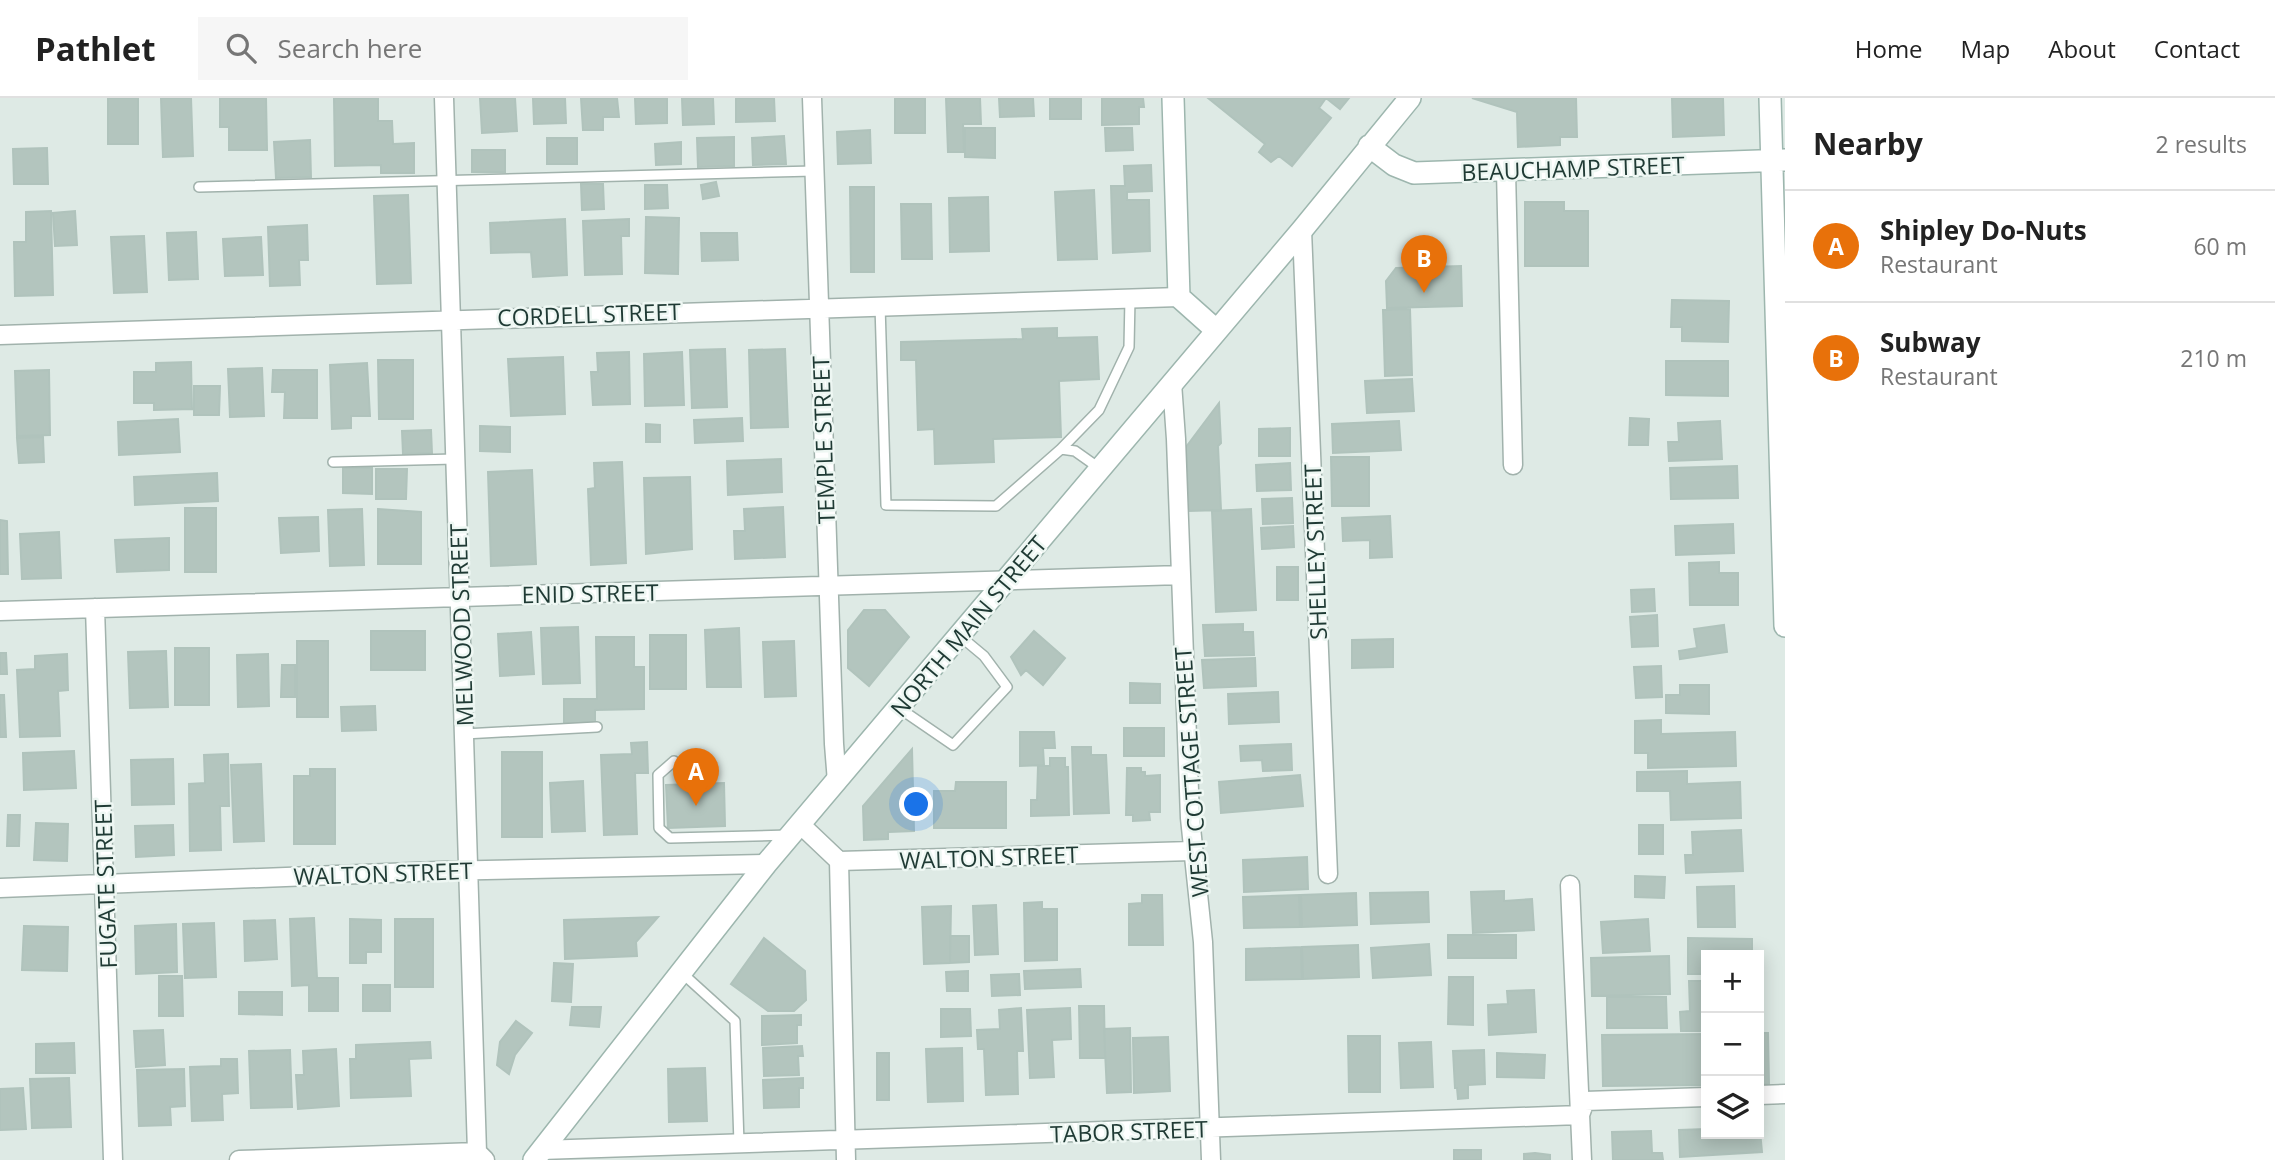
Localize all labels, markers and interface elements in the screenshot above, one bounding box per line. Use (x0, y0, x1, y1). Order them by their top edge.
search box (198, 17, 688, 80)
text: Pathlet (35, 26, 156, 71)
icon: search (222, 29, 260, 67)
text: Search here (278, 30, 422, 66)
text: Home (1855, 32, 1923, 65)
text: Map (1961, 32, 2010, 65)
text: About (2048, 32, 2116, 65)
text: Contact (2154, 32, 2240, 65)
text: Nearby (1813, 123, 1923, 164)
text: 2 results (2156, 128, 2247, 160)
street label: BEAUCHAMP STREET (1461, 148, 1685, 188)
text: Shipley Do-Nuts (1880, 212, 2087, 248)
text: A (1828, 230, 1844, 262)
text: 60 m (2193, 230, 2247, 262)
pin: B (1401, 235, 1447, 293)
text: Restaurant (1880, 248, 1998, 280)
street label: CORDELL STREET (497, 295, 682, 333)
text: Subway (1880, 324, 1981, 360)
text: B (1828, 342, 1844, 374)
text: 210 m (2180, 342, 2247, 374)
street label: TEMPLE STREET (804, 355, 842, 525)
text: Restaurant (1880, 360, 1998, 392)
street label: SHELLEY STREET (1296, 463, 1334, 640)
street label: MELWOOD STREET (441, 523, 481, 727)
street label: NORTH MAIN STREET (883, 528, 1054, 723)
street label: ENID STREET (521, 576, 659, 610)
street label: WEST COTTAGE STREET (1166, 646, 1216, 898)
pin: A (673, 748, 719, 806)
your location (899, 787, 933, 821)
street label: FUGATE STREET (86, 799, 124, 969)
street label: WALTON STREET (899, 838, 1080, 876)
street label: WALTON STREET (293, 854, 474, 892)
map controls (1701, 950, 1764, 1139)
button: + (1701, 950, 1764, 1013)
button: − (1701, 1013, 1764, 1076)
button: layers (1701, 1076, 1764, 1139)
street label: TABOR STREET (1050, 1112, 1209, 1150)

